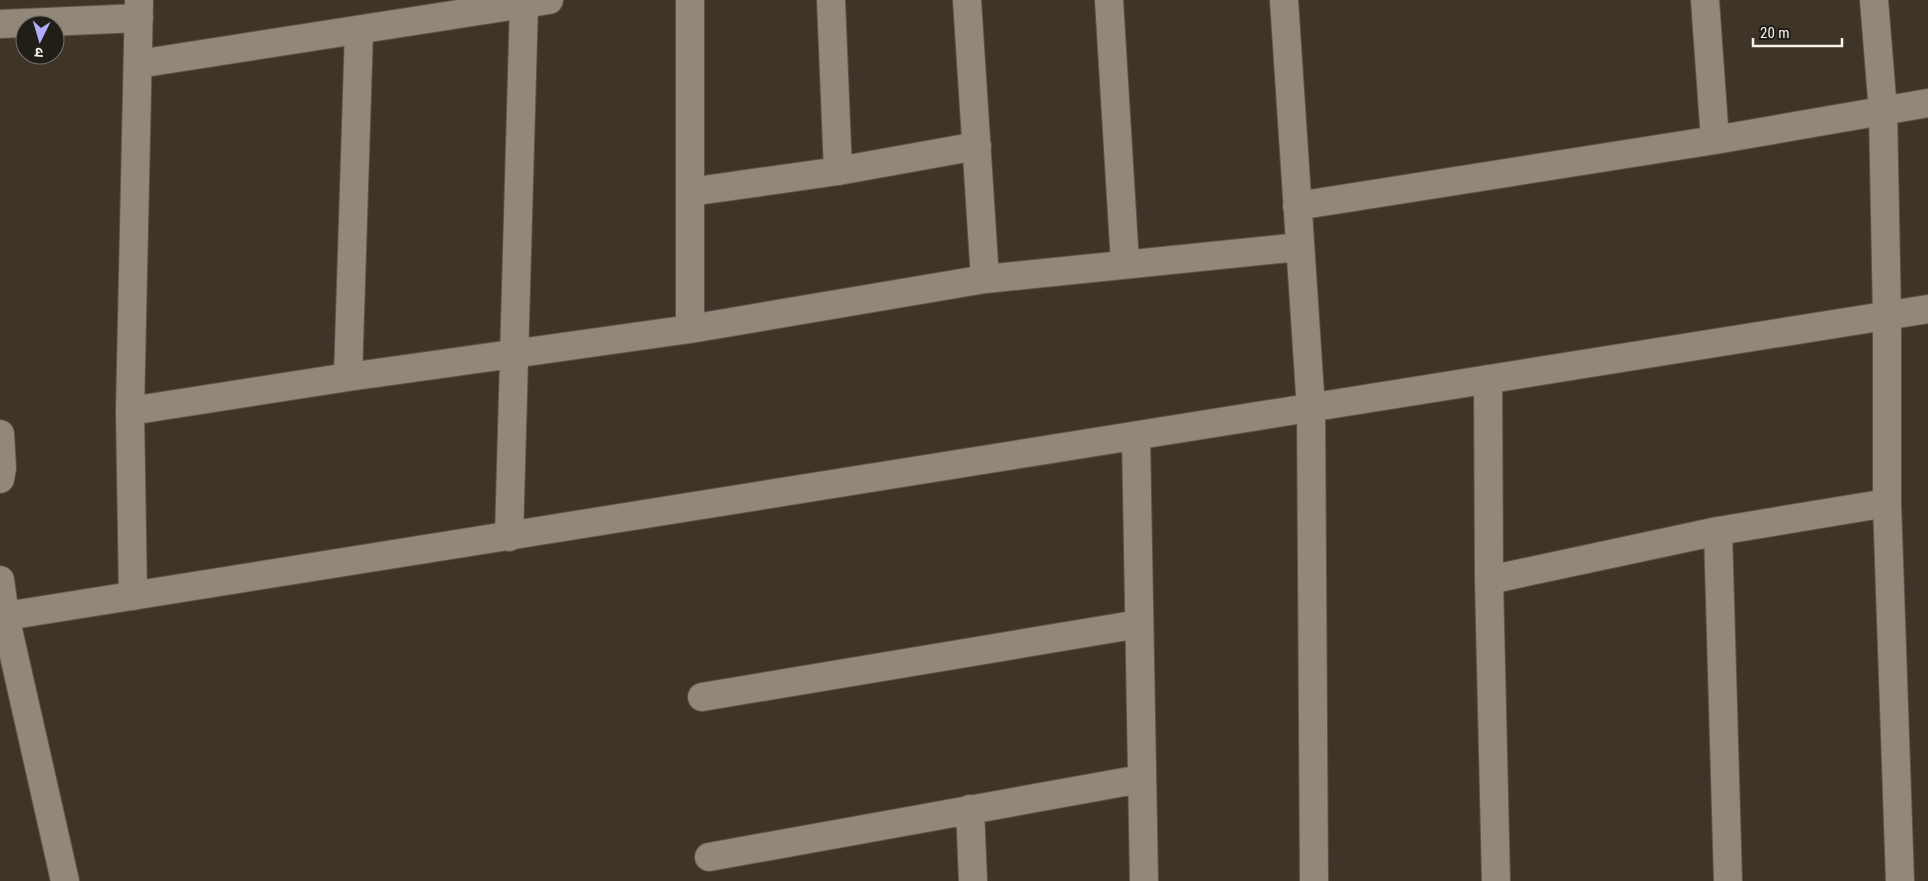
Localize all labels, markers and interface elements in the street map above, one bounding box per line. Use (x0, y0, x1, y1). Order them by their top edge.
north arrow (15, 15, 65, 65)
scale bar (1753, 15, 1842, 47)
text: 20 m (1760, 24, 1790, 42)
text: उ (33, 45, 44, 61)

